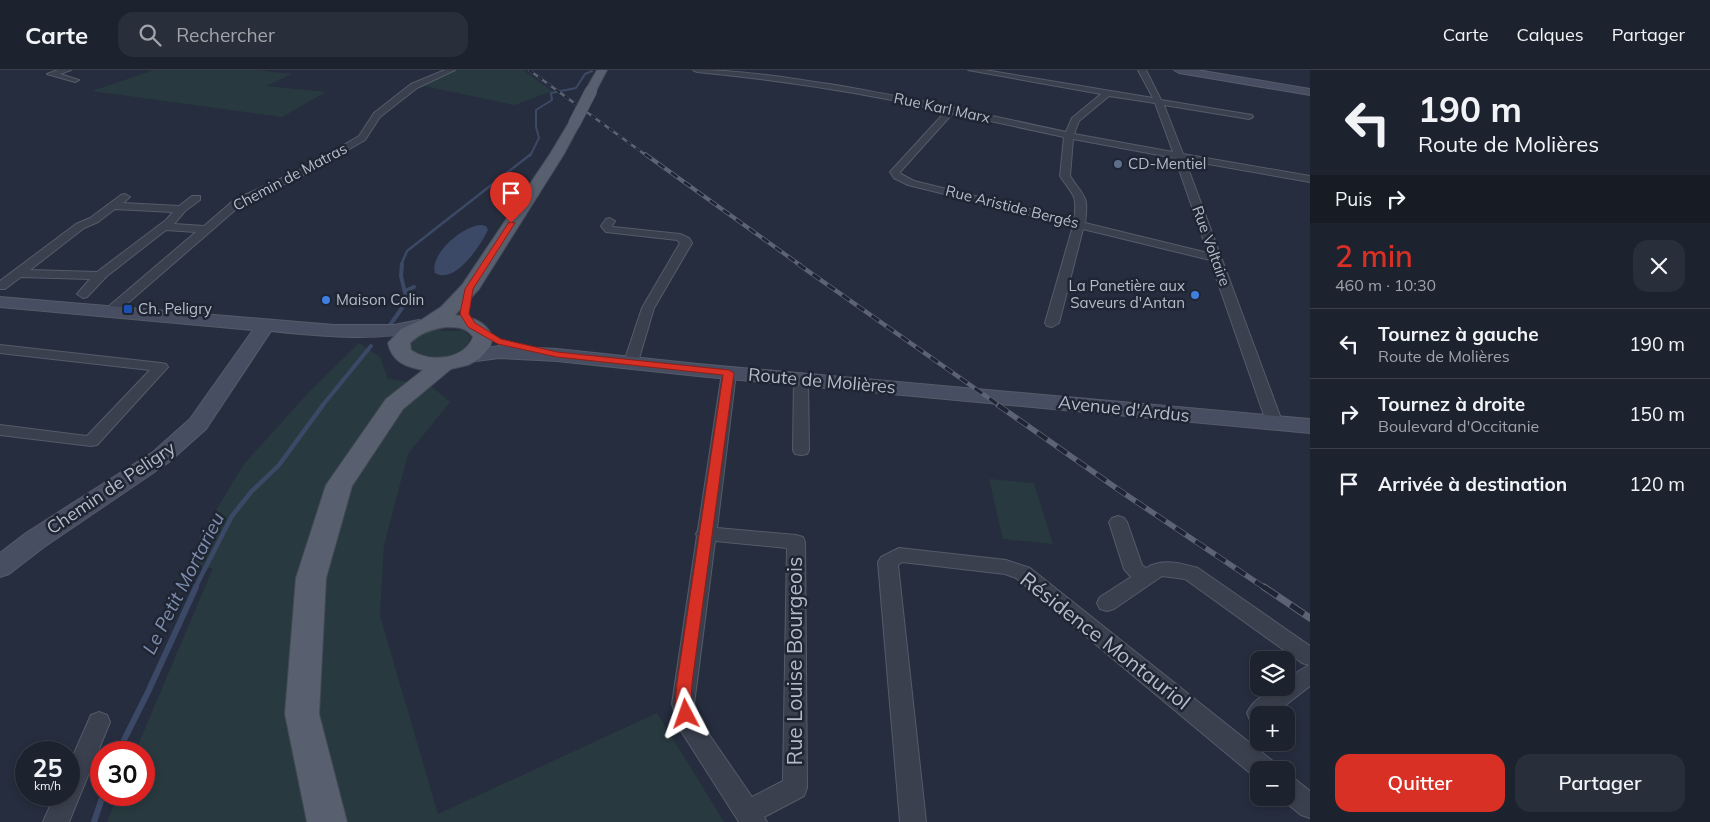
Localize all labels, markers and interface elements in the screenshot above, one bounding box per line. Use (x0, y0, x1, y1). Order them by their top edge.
search box (118, 12, 468, 57)
text: Carte (25, 20, 88, 50)
icon: search (136, 21, 164, 49)
text: Rechercher (176, 23, 275, 47)
text: Carte (1443, 23, 1489, 46)
text: Calques (1517, 23, 1584, 46)
text: Partager (1612, 23, 1685, 46)
text: 190 m (1418, 87, 1522, 131)
street label: Rue Karl Marx (892, 88, 992, 127)
icon: left (1335, 90, 1400, 155)
text: Route de Molières (1418, 130, 1599, 158)
street label: Chemin de Matras (229, 138, 350, 215)
place label: CD-Mentiel (1128, 154, 1206, 173)
marker: CD-Mentiel (1112, 158, 1124, 170)
pin (490, 172, 532, 223)
icon: arrive (497, 179, 525, 207)
street label: Rue Aristide Bergés (943, 181, 1081, 232)
icon: right (1382, 185, 1410, 213)
text: Puis (1335, 187, 1372, 211)
street label: Rue Voltaire (1188, 203, 1235, 289)
text: 2 min (1335, 237, 1413, 275)
button: close (1633, 240, 1685, 292)
text: 460 m · 10:30 (1335, 275, 1436, 295)
place label: La Panetière aux Saveurs d'Antan (1068, 276, 1185, 312)
marker: La Panetière aux Saveurs d'Antan (1189, 289, 1201, 301)
place label: Maison Colin (336, 290, 424, 309)
marker: Maison Colin (320, 294, 332, 306)
place label: Ch. Peligry (138, 299, 212, 318)
marker: Ch. Peligry (122, 303, 134, 315)
text: Tournez à gauche (1378, 322, 1539, 346)
icon: left (1335, 330, 1363, 358)
text: 190 m (1629, 332, 1685, 356)
text: Route de Molières (1378, 346, 1510, 366)
street label: Route de Molières (747, 363, 897, 398)
street label: Avenue d'Ardus (1057, 390, 1191, 427)
text: Tournez à droite (1378, 392, 1525, 416)
icon: right (1335, 400, 1363, 428)
text: 150 m (1629, 402, 1685, 426)
text: Boulevard d'Occitanie (1378, 416, 1539, 436)
street label: Chemin de Peligry (42, 436, 180, 539)
icon: arrive (1335, 470, 1363, 498)
text: Arrivée à destination (1378, 472, 1567, 496)
text: 120 m (1629, 472, 1685, 496)
water label: Le Petit Mortarieu (137, 508, 229, 658)
street label: Rue Louise Bourgeois (781, 557, 807, 765)
street label: Résidence Montauriol (1015, 566, 1196, 715)
map controls (1250, 651, 1295, 806)
button: layers (1250, 651, 1295, 696)
position arrow (659, 687, 711, 739)
button: + (1250, 706, 1295, 751)
speed limit sign: 30 (90, 741, 155, 806)
text: 25 (32, 752, 63, 783)
button: Quitter (1335, 754, 1505, 812)
button: Partager (1515, 754, 1685, 812)
button: − (1250, 761, 1295, 806)
text: km/h (34, 778, 61, 793)

